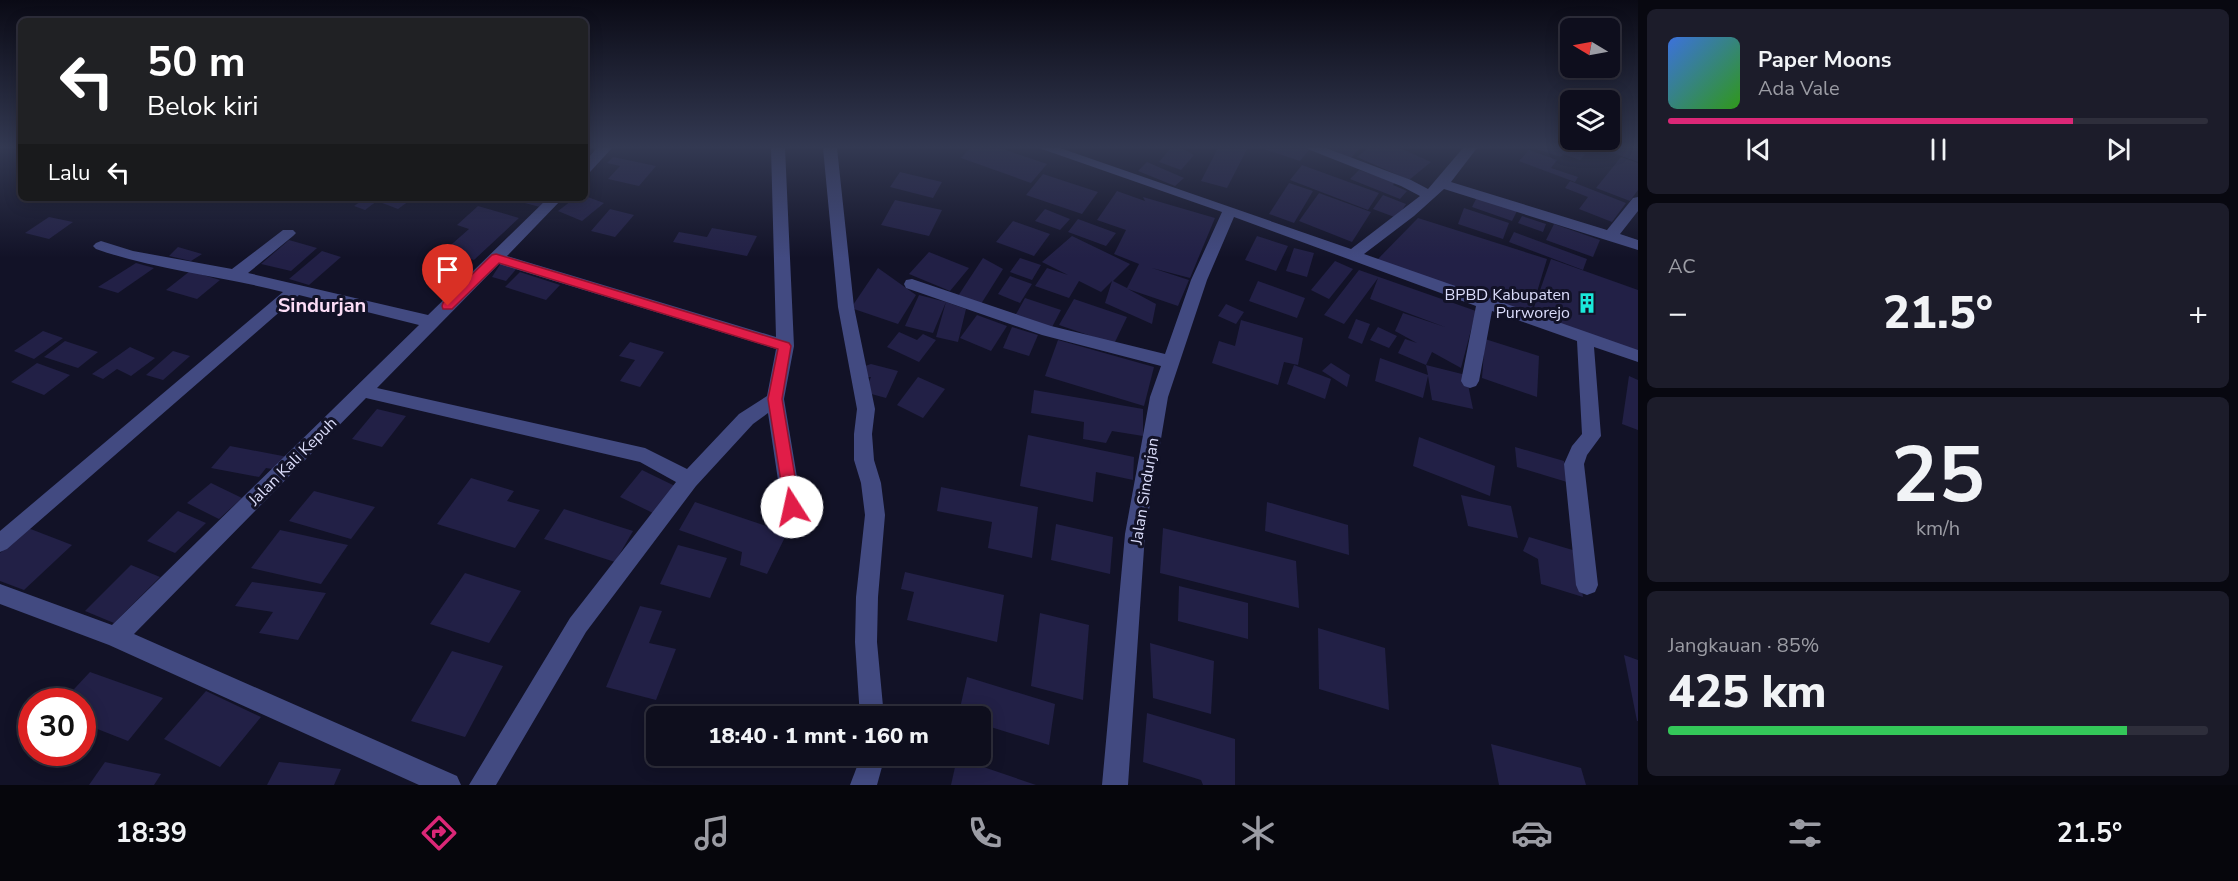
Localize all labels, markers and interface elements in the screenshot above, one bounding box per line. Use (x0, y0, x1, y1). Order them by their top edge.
north arrow (1560, 18, 1620, 78)
map controls (1560, 18, 1620, 150)
text: 50 m (147, 34, 246, 91)
icon: left (48, 42, 126, 120)
text: Paper Moons (1758, 45, 1892, 75)
text: Ada Vale (1758, 75, 1840, 102)
text: Belok kiri (147, 88, 259, 125)
button: layers (1560, 90, 1620, 150)
icon: previous (1742, 133, 1775, 166)
icon: pause (1922, 133, 1955, 166)
icon: next (2102, 133, 2135, 166)
icon: left (102, 156, 135, 189)
text: Lalu (48, 158, 90, 188)
pin (422, 244, 473, 306)
icon: arrive (431, 253, 464, 286)
text: AC (1668, 253, 1696, 280)
text: 21.5° (1883, 283, 1993, 344)
place label: BPBD Kabupaten Purworejo (1445, 284, 1570, 324)
building icon: BPBD Kabupaten Purworejo (1575, 291, 1599, 315)
text: − (1668, 291, 1688, 336)
text: + (2188, 291, 2208, 336)
district label: Sindurjan (278, 292, 366, 319)
street label: Jalan Kali Kepuh (243, 413, 342, 512)
text: 25 (1891, 422, 1985, 529)
street label: Jalan Sindurjan (1126, 436, 1164, 547)
position arrow (760, 475, 824, 539)
text: km/h (1916, 515, 1960, 542)
text: Jangkauan · 85% (1668, 632, 1819, 659)
text: 425 km (1668, 662, 1827, 723)
speed limit sign: 30 (18, 688, 96, 766)
text: 18:40 · 1 mnt · 160 m (708, 721, 929, 751)
icon: directions (418, 812, 460, 854)
icon: music (691, 812, 733, 854)
icon: phone (964, 812, 1006, 854)
icon: climate (1237, 812, 1279, 854)
icon: car (1511, 812, 1553, 854)
icon: filters (1784, 812, 1826, 854)
text: 18:39 (116, 815, 187, 852)
text: 21.5° (2057, 815, 2122, 852)

